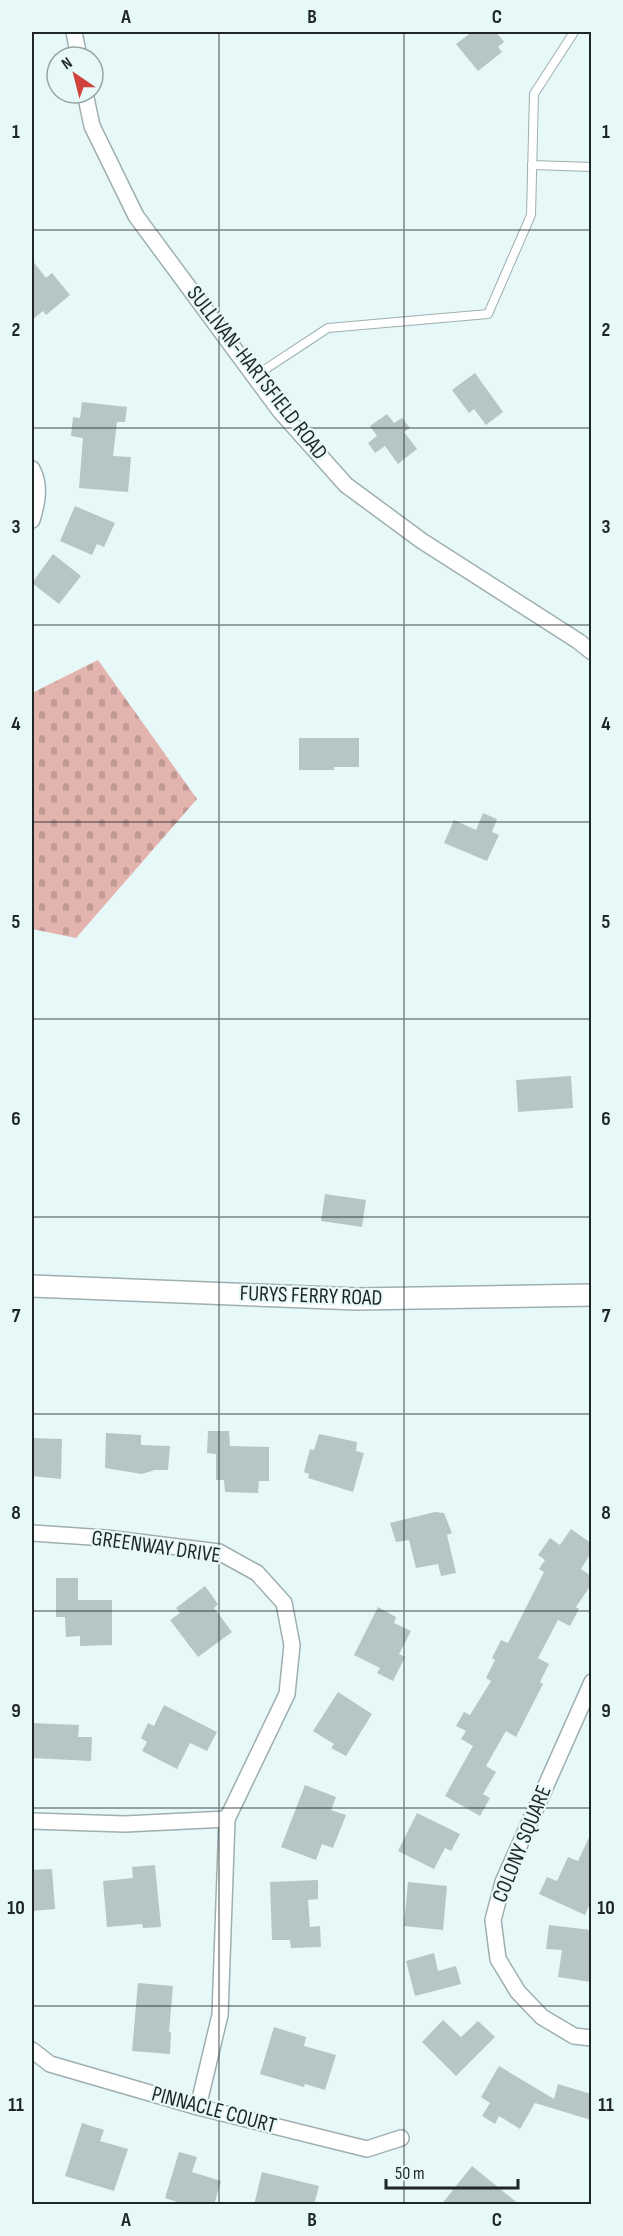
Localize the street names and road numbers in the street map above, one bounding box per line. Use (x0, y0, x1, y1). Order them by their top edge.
street label: SULLIVAN-HARTSFIELD ROAD (181, 281, 333, 465)
street label: FURYS FERRY ROAD (239, 1280, 383, 1312)
street label: GREENWAY DRIVE (90, 1525, 222, 1569)
street label: COLONY SQUARE (486, 1782, 558, 1906)
street label: PINNACLE COURT (149, 2080, 279, 2140)

